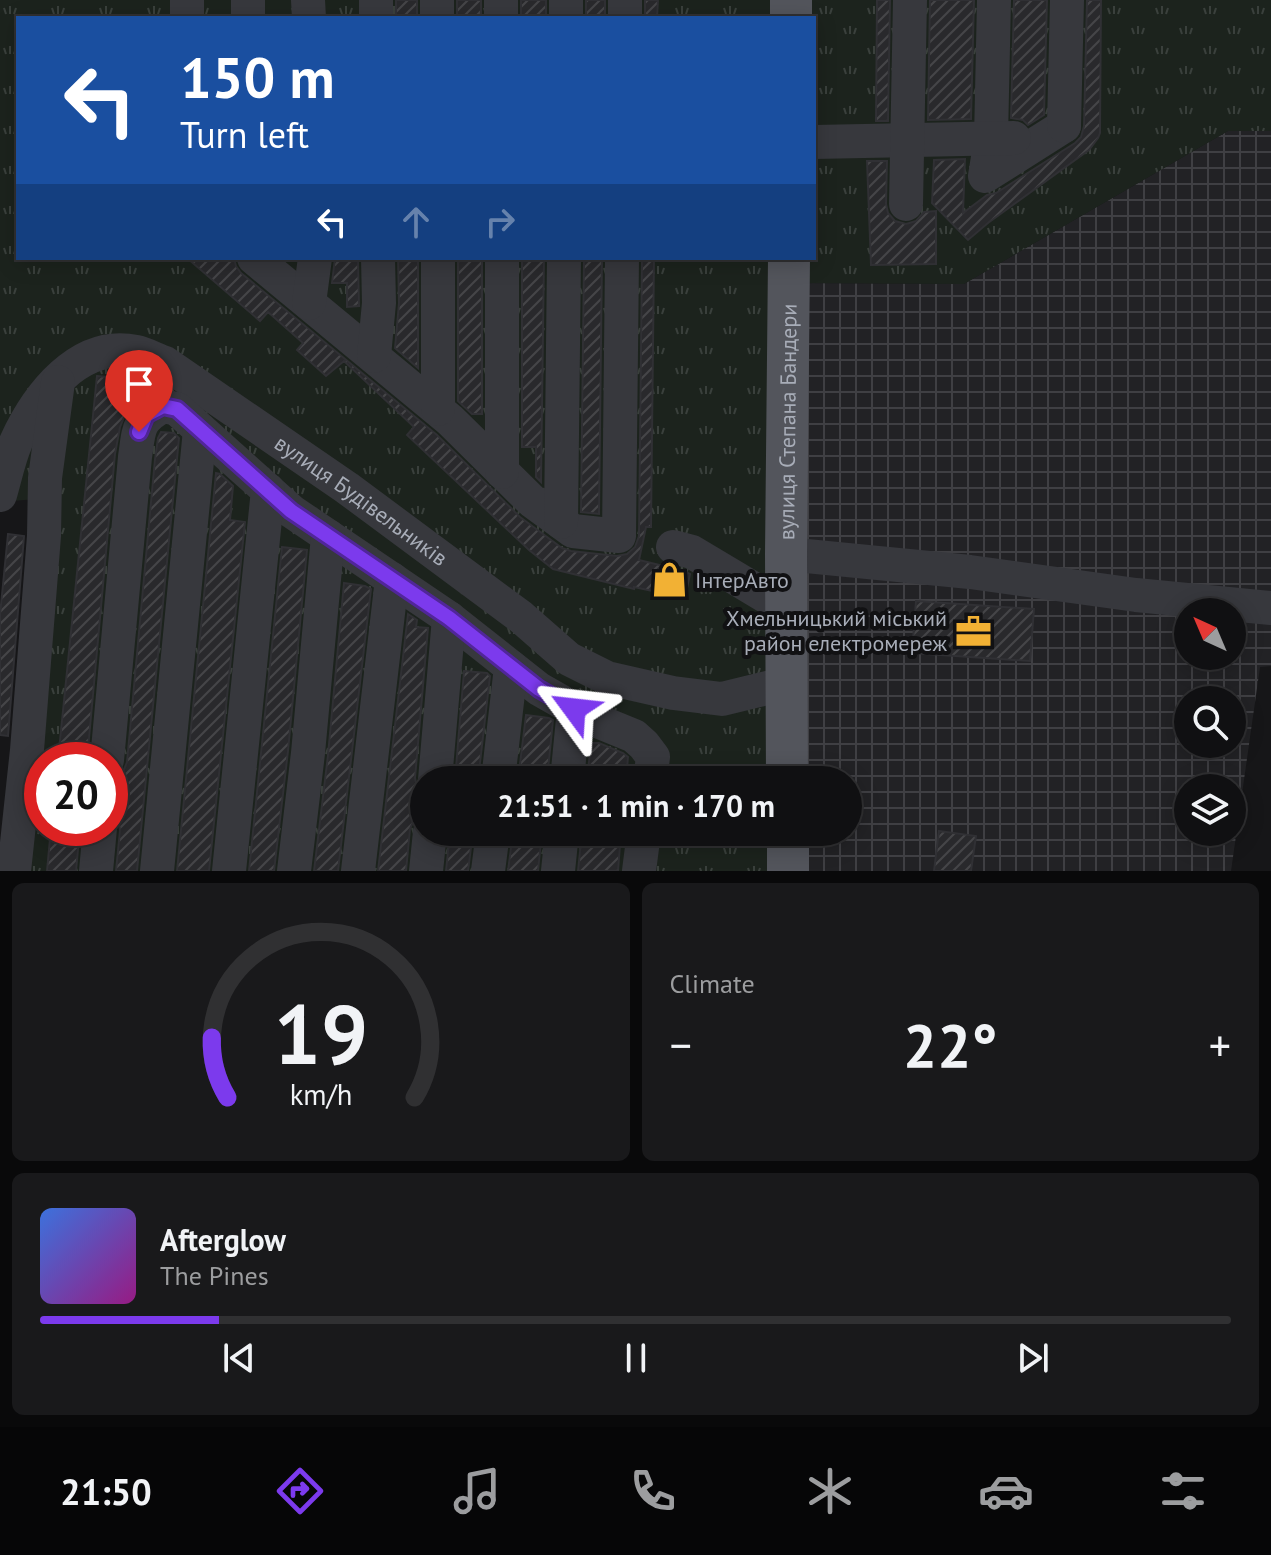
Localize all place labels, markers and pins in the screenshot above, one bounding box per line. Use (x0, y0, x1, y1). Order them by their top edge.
pin (105, 350, 173, 432)
shop icon: ІнтерАвто (650, 561, 688, 599)
place label: ІнтерАвто (695, 566, 789, 594)
place label: Хмельницький міський район електромереж (726, 604, 947, 657)
office icon: Хмельницький міський район електромереж (954, 612, 992, 650)

